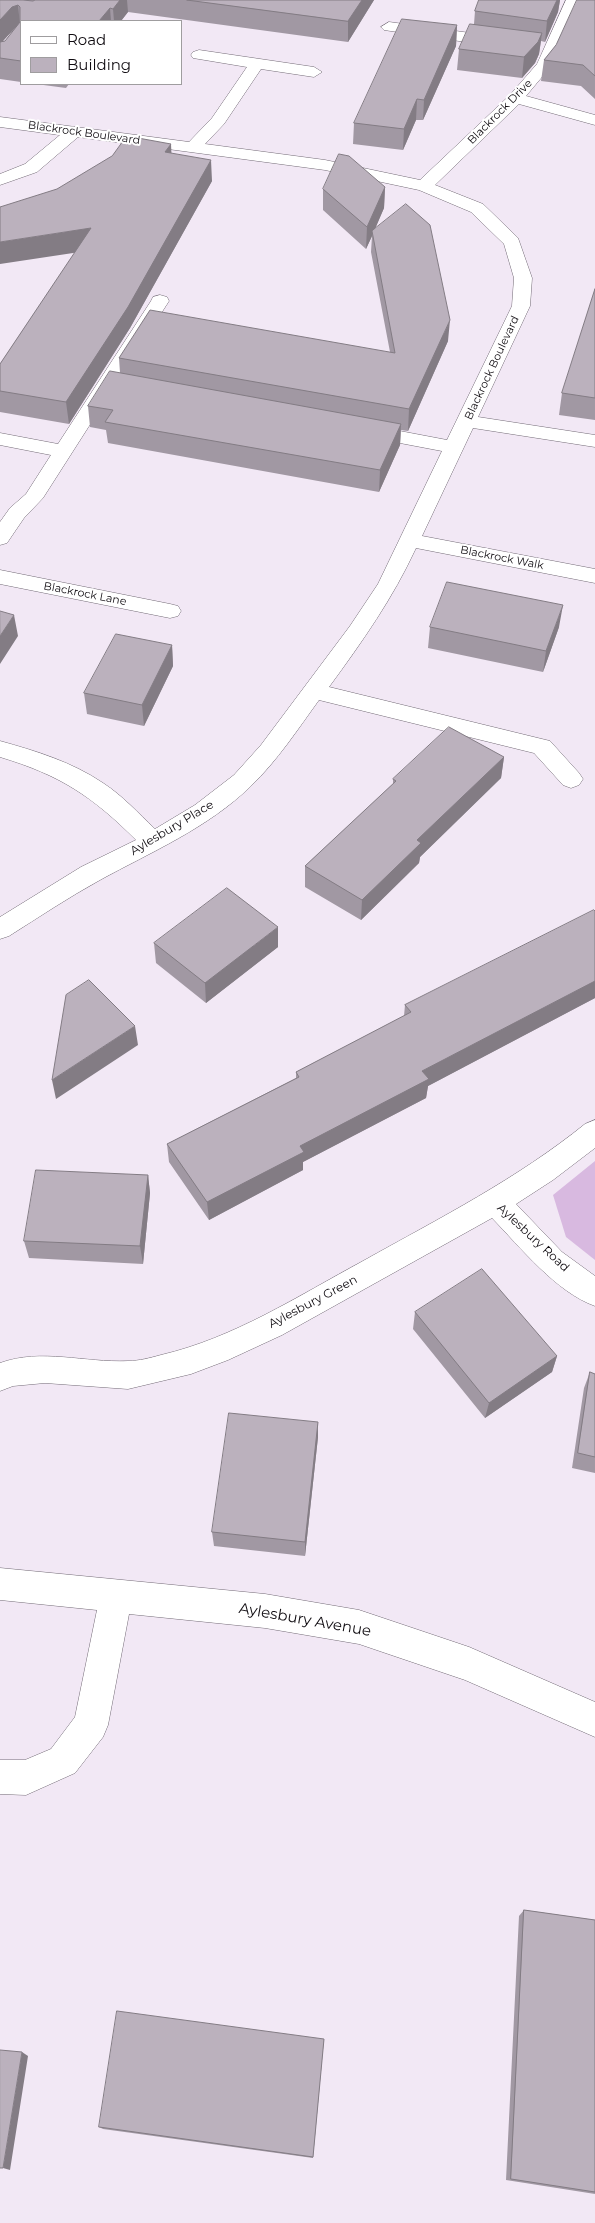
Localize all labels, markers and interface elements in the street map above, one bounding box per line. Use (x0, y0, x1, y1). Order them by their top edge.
legend (20, 20, 182, 85)
text: Road (67, 30, 106, 49)
text: Building (67, 55, 131, 74)
street label: Blackrock Drive (465, 77, 535, 147)
street label: Blackrock Boulevard (27, 119, 141, 147)
street label: Blackrock Boulevard (462, 314, 522, 422)
street label: Blackrock Walk (459, 543, 545, 573)
street label: Blackrock Lane (42, 579, 128, 609)
street label: Aylesbury Place (128, 797, 216, 859)
street label: Aylesbury Road (494, 1201, 572, 1275)
street label: Aylesbury Green (266, 1273, 360, 1331)
street label: Aylesbury Avenue (238, 1600, 372, 1640)

